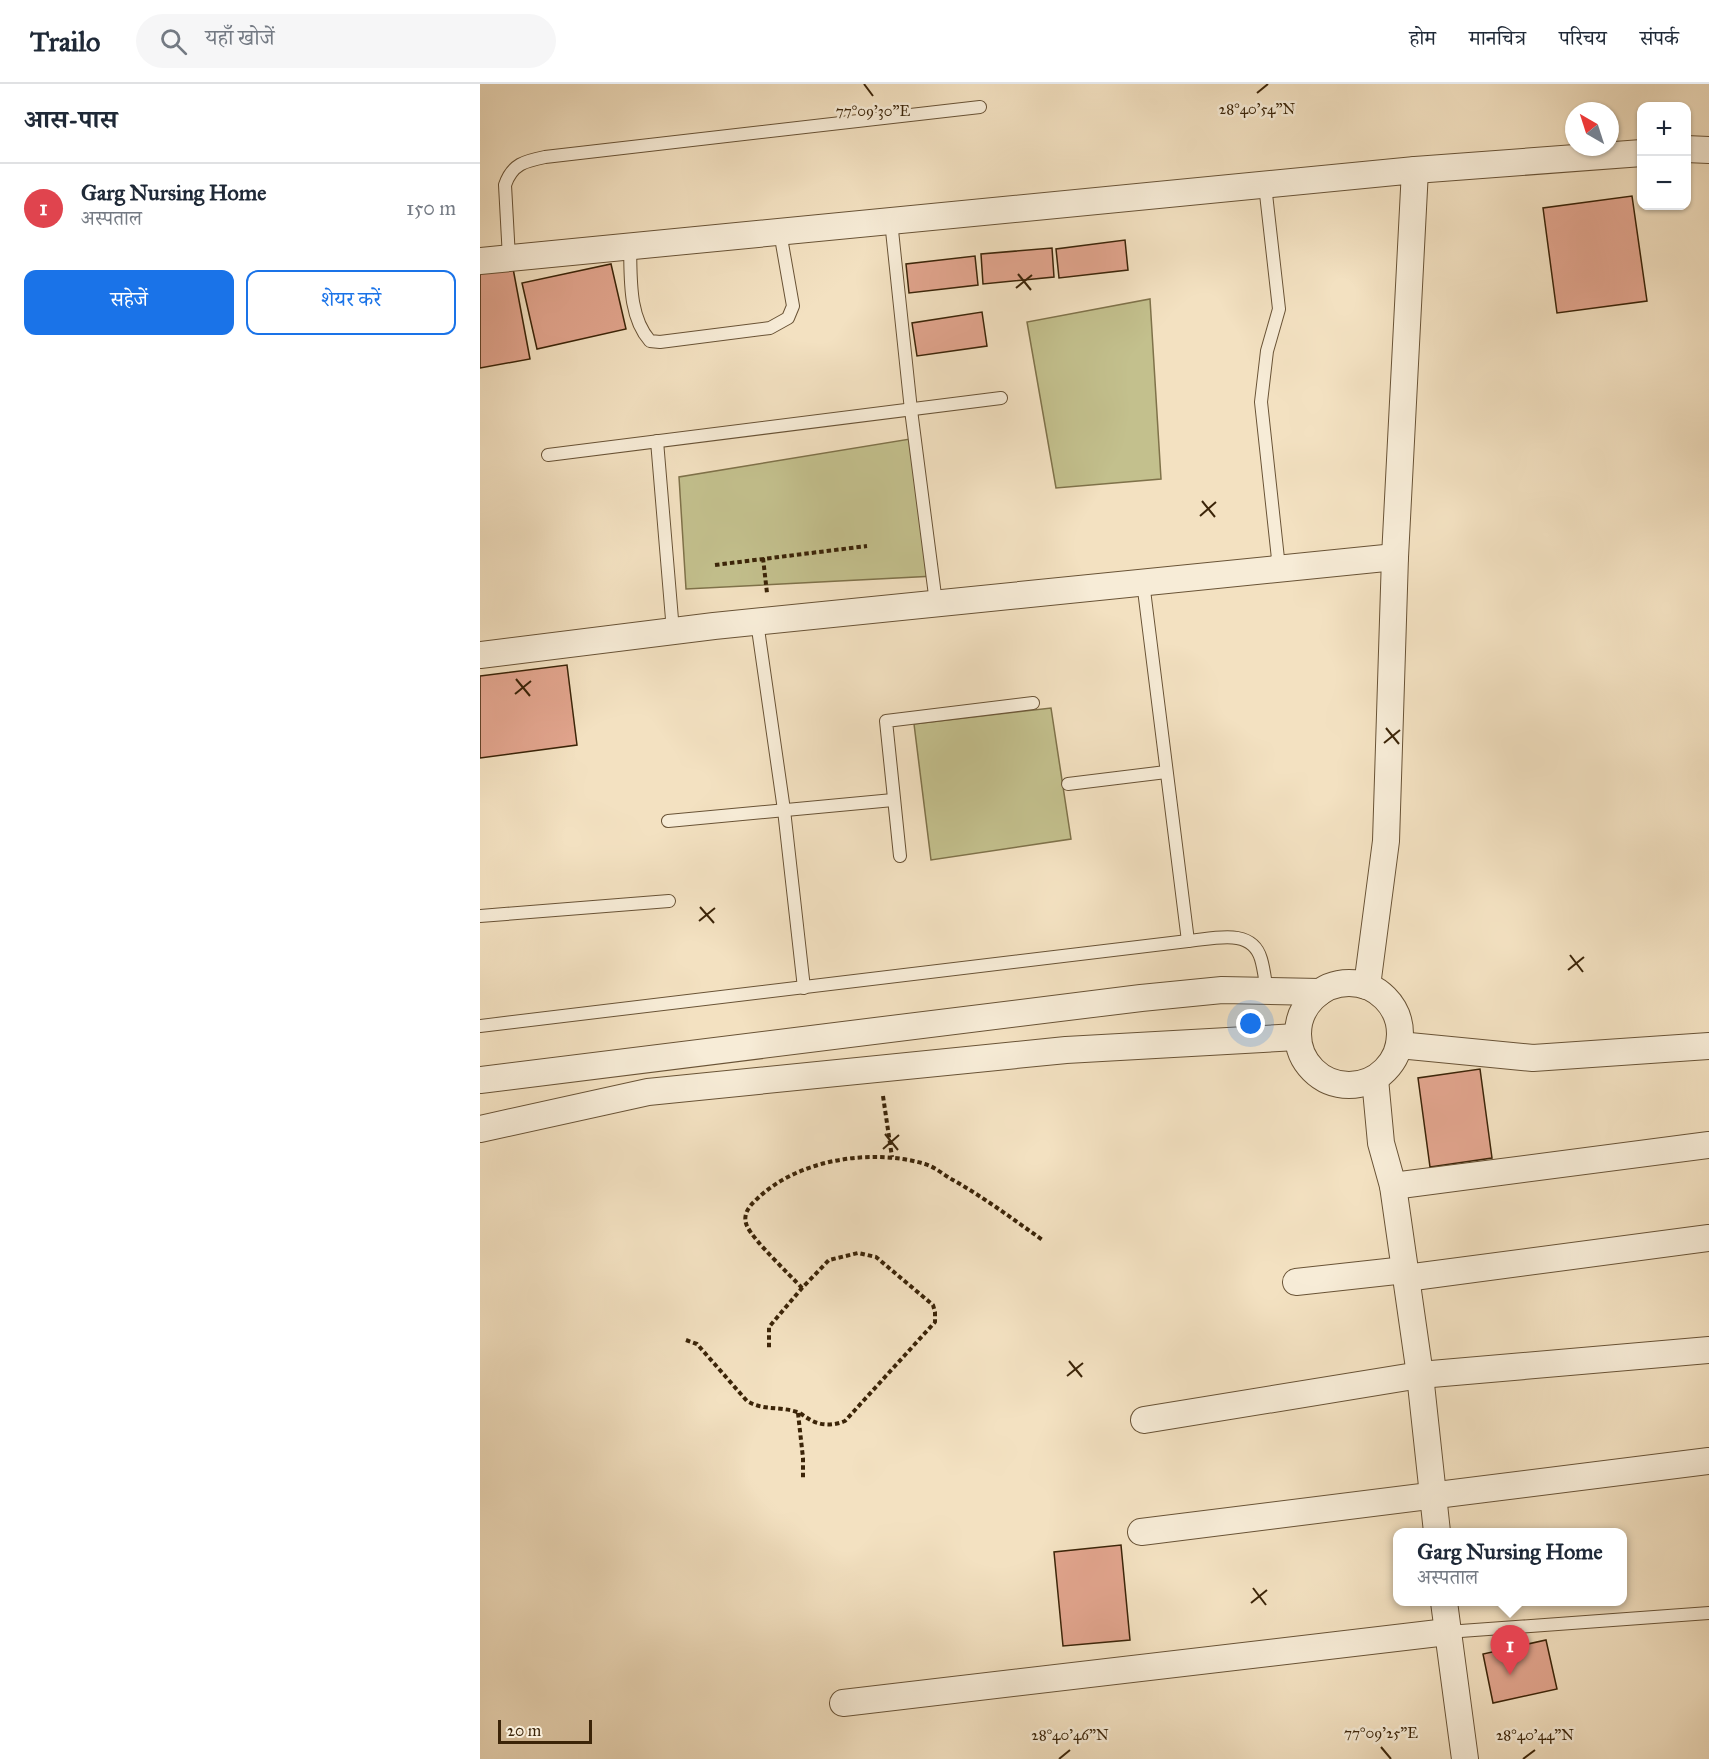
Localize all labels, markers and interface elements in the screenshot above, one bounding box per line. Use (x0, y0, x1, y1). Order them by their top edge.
search box (136, 14, 556, 68)
text: Trailo (30, 24, 100, 59)
text: यहाँ खोजें (205, 24, 274, 51)
icon: search (157, 25, 190, 58)
text: होम (1409, 25, 1436, 51)
text: मानचित्र (1469, 25, 1526, 51)
text: परिचय (1559, 25, 1607, 51)
text: संपर्क (1640, 25, 1679, 51)
text: 28°40'54"N (1219, 100, 1295, 118)
text: 77°09'30"E (836, 102, 910, 120)
north arrow (1565, 102, 1619, 156)
map controls (1637, 102, 1691, 210)
button: + (1637, 102, 1691, 156)
text: आस-पास (24, 103, 117, 135)
button: − (1637, 156, 1691, 210)
text: Garg Nursing Home (81, 179, 266, 206)
text: 1 (40, 196, 47, 220)
text: 150 m (406, 196, 456, 220)
text: अस्पताल (81, 206, 142, 230)
button: सहेजें (24, 270, 234, 335)
button: शेयर करें (246, 270, 456, 335)
your location (1236, 1009, 1265, 1038)
popup (1393, 1528, 1627, 1606)
text: Garg Nursing Home (1417, 1538, 1603, 1565)
text: अस्पताल (1417, 1565, 1478, 1589)
pin: 1 (1490, 1626, 1530, 1675)
scale bar (498, 1717, 592, 1744)
text: 20 m (507, 1721, 541, 1740)
text: 77°09'25"E (1344, 1724, 1418, 1742)
text: 28°40'46"N (1031, 1726, 1109, 1744)
text: 28°40'44"N (1496, 1726, 1574, 1744)

